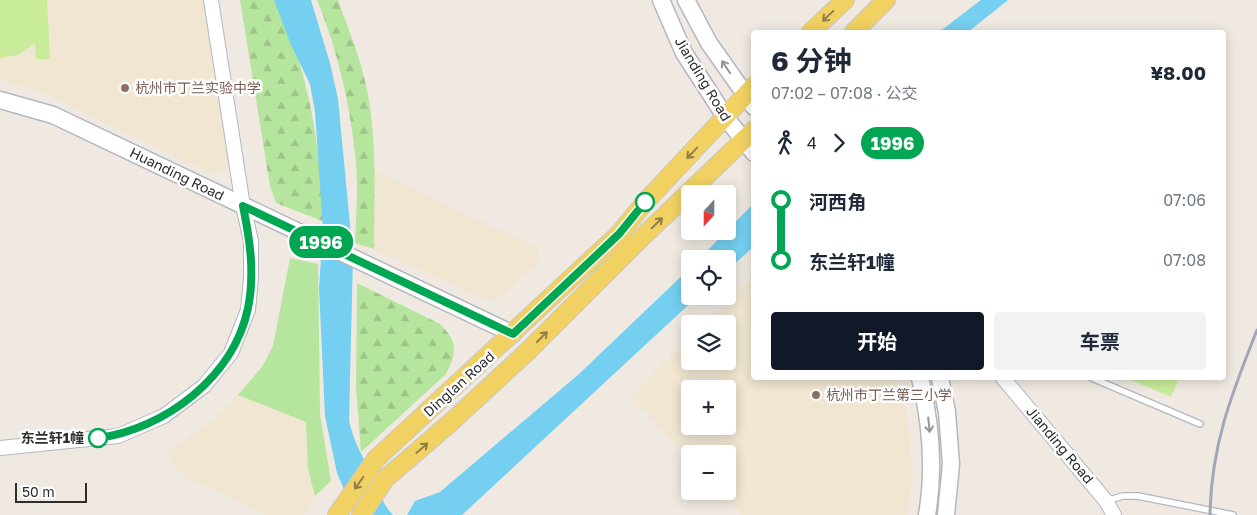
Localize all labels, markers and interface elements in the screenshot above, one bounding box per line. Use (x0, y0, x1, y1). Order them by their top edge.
one-way arrow (822, 10, 835, 22)
street label: Jianding Road (672, 33, 735, 124)
text: 6 分钟 (771, 44, 852, 77)
one-way arrow (721, 60, 731, 74)
text: ¥8.00 (1151, 61, 1206, 84)
place label: 杭州市丁兰实验中学 (135, 79, 261, 96)
marker: 杭州市丁兰实验中学 (119, 82, 131, 94)
text: 07:02 – 07:08 · 公交 (771, 83, 918, 103)
icon: walk (771, 129, 799, 157)
icon: forward (825, 129, 853, 157)
text: 1996 (871, 132, 914, 154)
text: 4 (807, 133, 817, 153)
street label: Huanding Road (127, 143, 227, 204)
one-way arrow (686, 147, 698, 159)
north arrow (681, 185, 736, 240)
map controls (681, 185, 736, 500)
text: 河西角 (809, 190, 866, 213)
text: 07:06 (1163, 190, 1206, 210)
unlabelled marker (635, 192, 655, 212)
one-way arrow (651, 217, 663, 229)
line badge: 1996 (286, 226, 356, 258)
text: 1996 (299, 231, 343, 253)
button: locate (681, 250, 736, 305)
text: 东兰轩1幢 (809, 250, 895, 273)
text: 07:08 (1163, 250, 1206, 270)
button: 开始 (771, 312, 984, 370)
button: 车票 (994, 312, 1206, 370)
button: layers (681, 315, 736, 370)
one-way arrow (536, 331, 548, 344)
street label: Dinglan Road (420, 347, 498, 420)
button: + (681, 380, 736, 435)
place label: 杭州市丁兰第三小学 (826, 386, 952, 403)
marker: 杭州市丁兰第三小学 (810, 389, 822, 401)
street label: Jianding Road (1023, 403, 1098, 487)
one-way arrow (924, 417, 934, 433)
marker: 东兰轩1幢 (88, 428, 108, 448)
place label: 东兰轩1幢 (21, 429, 84, 446)
one-way arrow (416, 442, 429, 453)
button: − (681, 445, 736, 500)
one-way arrow (354, 476, 364, 490)
scale bar (15, 480, 88, 503)
text: 50 m (22, 483, 55, 500)

